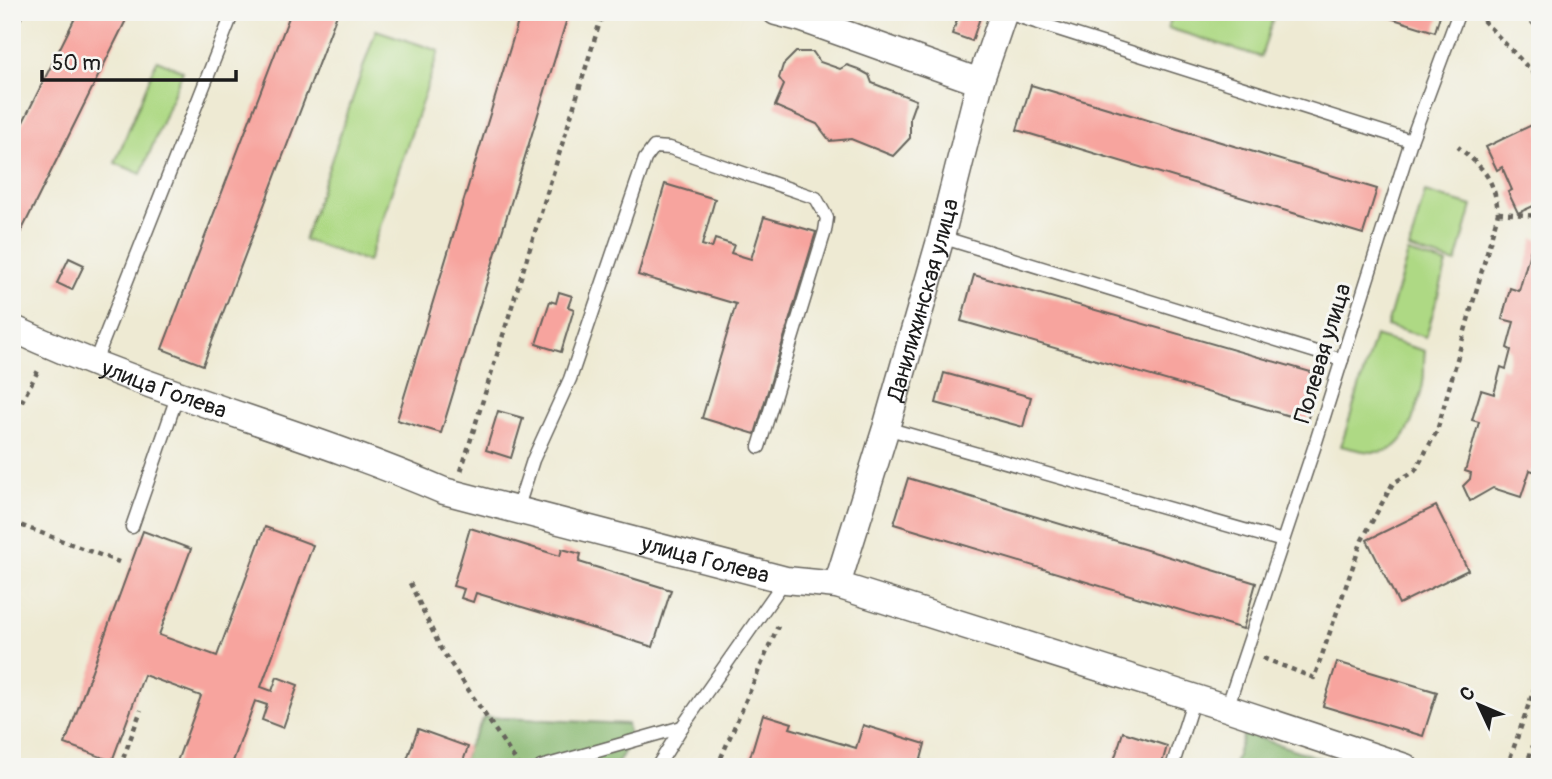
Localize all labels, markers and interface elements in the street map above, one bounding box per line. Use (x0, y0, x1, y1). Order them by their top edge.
scale bar (42, 38, 236, 82)
text: 50 m (52, 50, 101, 77)
street label: Данилихинская улица (880, 195, 965, 405)
street label: Полевая улица (1287, 280, 1357, 427)
street label: улица Голева (96, 353, 231, 425)
street label: улица Голева (637, 529, 772, 590)
north arrow (1444, 670, 1514, 740)
text: С (1455, 681, 1480, 706)

